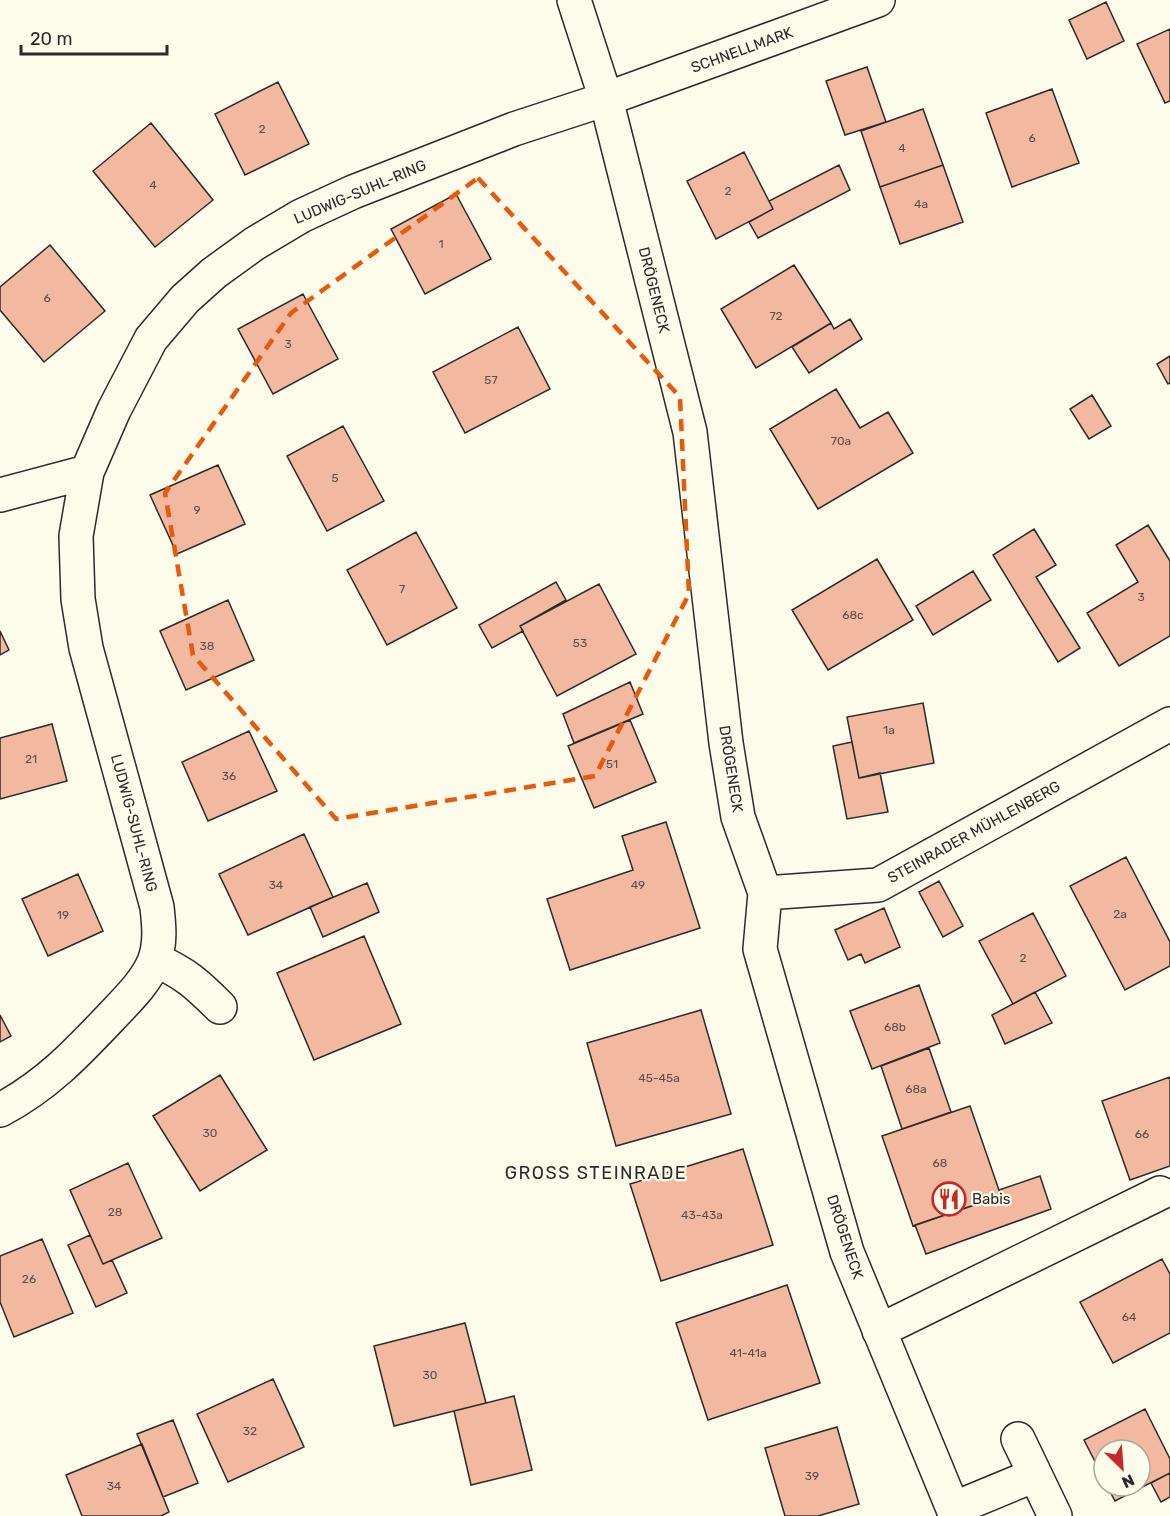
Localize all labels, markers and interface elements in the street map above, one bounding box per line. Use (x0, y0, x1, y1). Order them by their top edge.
scale bar (21, 18, 166, 56)
street label: SCHNELLMARK (689, 23, 795, 77)
text: 20 m (30, 28, 72, 50)
house number: 2 (258, 122, 266, 136)
house number: 6 (1028, 131, 1036, 145)
house number: 4 (898, 141, 906, 155)
street label: LUDWIG-SUHL-RING (291, 156, 429, 228)
house number: 4 (149, 178, 157, 192)
house number: 2 (724, 184, 732, 198)
house number: 4a (914, 197, 928, 211)
house number: 1 (438, 237, 444, 251)
street label: DRÖGENECK (635, 245, 673, 335)
house number: 6 (43, 291, 51, 305)
house number: 72 (769, 309, 783, 323)
house number: 3 (284, 337, 292, 351)
house number: 57 (484, 373, 498, 387)
house number: 70a (831, 434, 851, 448)
house number: 5 (331, 471, 339, 485)
house number: 9 (193, 503, 201, 517)
house number: 7 (399, 582, 405, 596)
house number: 3 (1137, 590, 1145, 604)
house number: 68c (842, 608, 864, 622)
house number: 53 (573, 636, 587, 650)
house number: 38 (200, 639, 214, 653)
house number: 1a (883, 723, 895, 737)
street label: DRÖGENECK (715, 724, 747, 814)
house number: 21 (25, 752, 37, 766)
street label: LUDWIG-SUHL-RING (107, 752, 161, 894)
house number: 51 (606, 757, 618, 771)
house number: 36 (222, 769, 236, 783)
street label: STEINRADER MÜHLENBERG (885, 777, 1063, 887)
house number: 34 (269, 878, 284, 892)
house number: 49 (631, 878, 645, 892)
house number: 2a (1113, 907, 1127, 921)
house number: 19 (57, 908, 69, 922)
house number: 2 (1019, 951, 1027, 965)
house number: 68b (884, 1020, 906, 1034)
house number: 45-45a (638, 1071, 680, 1085)
house number: 68a (905, 1082, 927, 1096)
house number: 30 (203, 1126, 217, 1140)
house number: 66 (1135, 1127, 1149, 1141)
house number: 68 (933, 1156, 947, 1170)
district label: GROSS STEINRADE (505, 1162, 687, 1184)
restaurant icon: Babis (931, 1181, 967, 1217)
place label: Babis (972, 1190, 1011, 1208)
street label: DRÖGENECK (823, 1192, 867, 1282)
house number: 28 (108, 1205, 122, 1219)
house number: 43-43a (681, 1208, 723, 1222)
house number: 26 (22, 1272, 36, 1286)
house number: 64 (1122, 1310, 1137, 1324)
house number: 41-41a (729, 1346, 767, 1360)
house number: 30 (423, 1368, 437, 1382)
house number: 32 (243, 1424, 257, 1438)
north arrow (1092, 1438, 1152, 1498)
house number: 39 (805, 1469, 819, 1483)
text: N (1119, 1470, 1137, 1492)
house number: 34 (107, 1479, 122, 1493)

